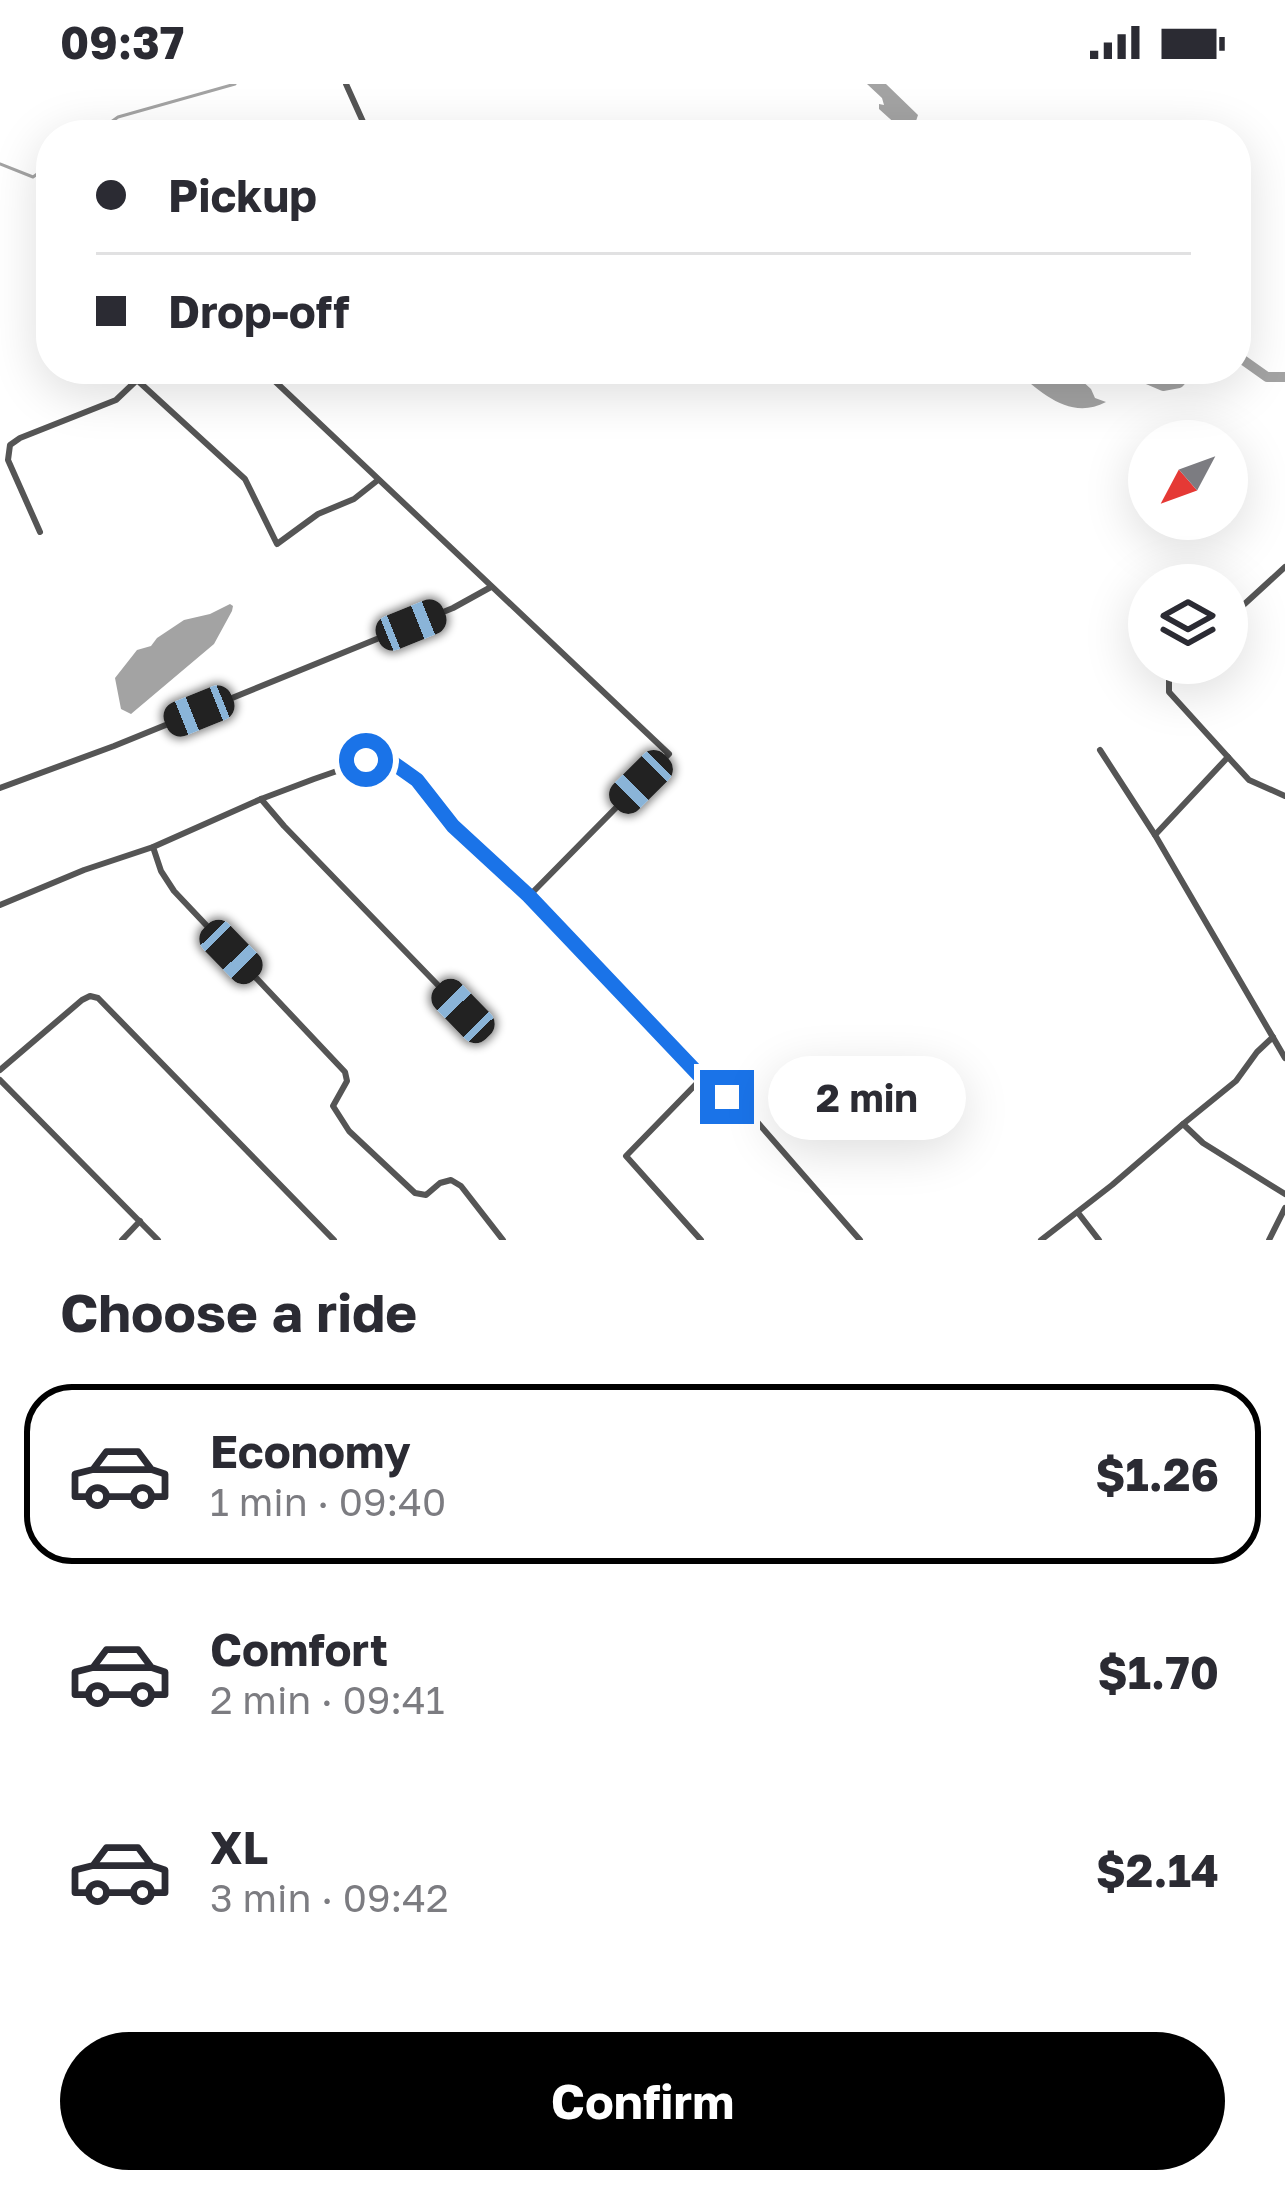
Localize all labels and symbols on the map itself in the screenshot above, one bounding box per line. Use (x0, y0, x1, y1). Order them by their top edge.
north arrow (1128, 420, 1248, 540)
car (371, 595, 451, 655)
car (159, 681, 239, 741)
route start (339, 733, 393, 787)
car (603, 744, 679, 820)
car (193, 914, 269, 990)
car (425, 973, 501, 1049)
callout: 2 min (769, 1055, 967, 1139)
route end (700, 1070, 754, 1124)

